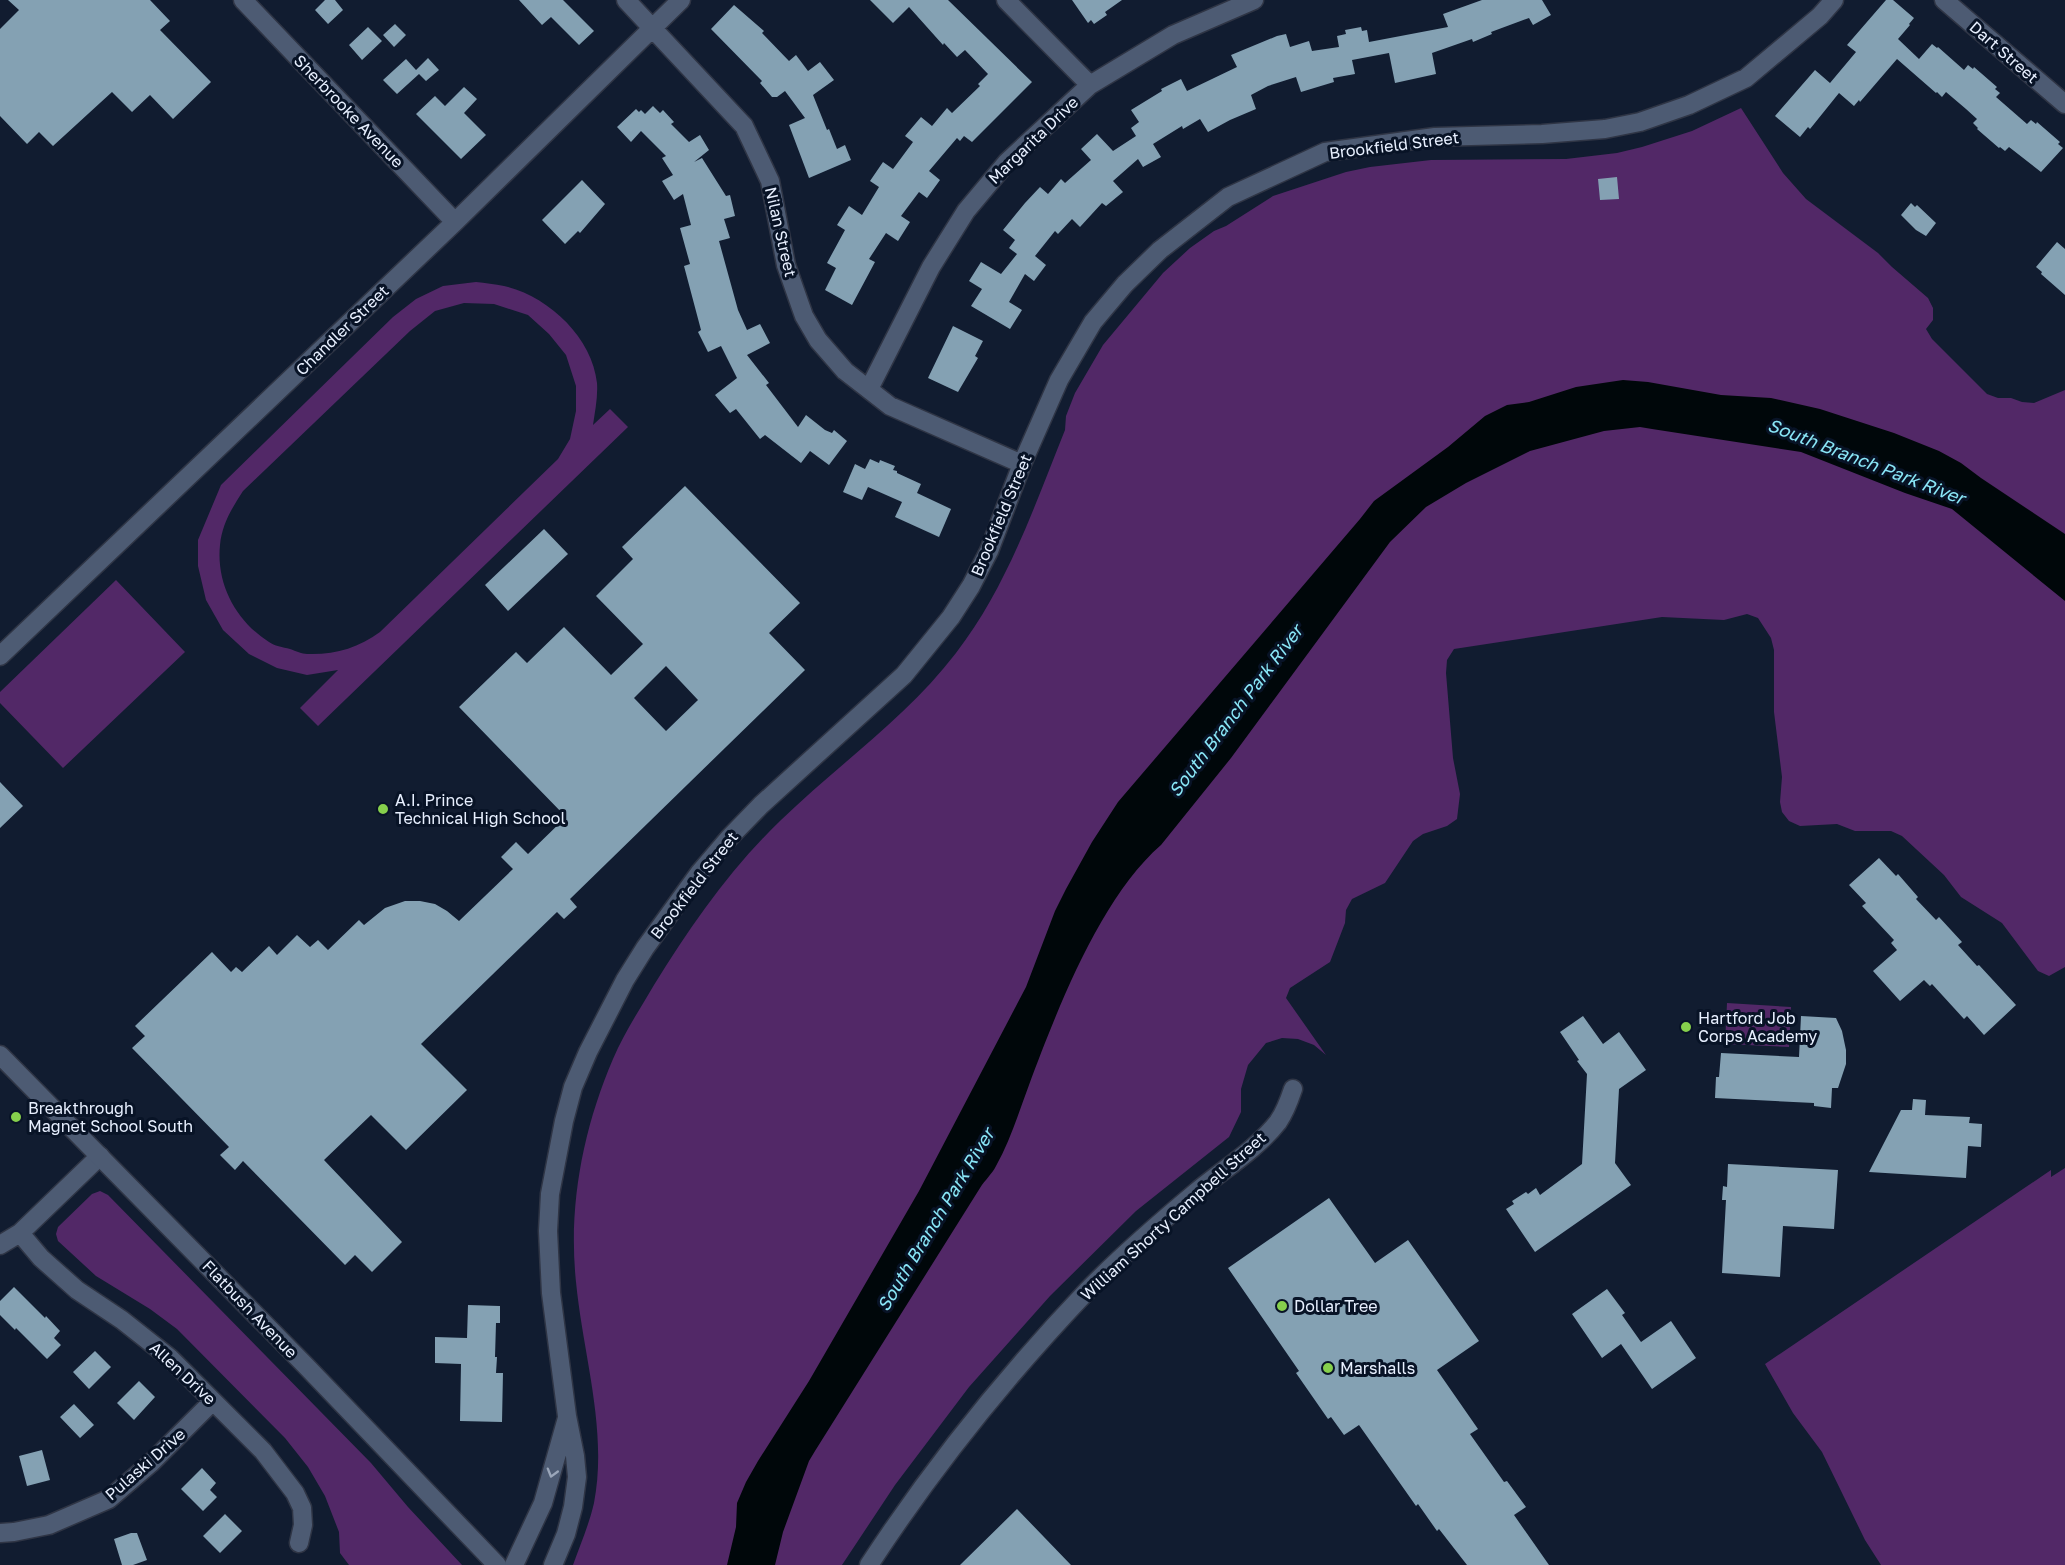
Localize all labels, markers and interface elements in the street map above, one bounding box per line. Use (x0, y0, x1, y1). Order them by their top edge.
street label: Dart Street (1966, 17, 2042, 87)
street label: Sherbrooke Avenue (290, 50, 408, 172)
street label: Margarita Drive (984, 92, 1082, 188)
street label: Brookfield Street (1328, 127, 1460, 163)
street label: Nilan Street (761, 185, 801, 279)
street label: Chandler Street (291, 281, 393, 379)
water label: South Branch Park River (1765, 413, 1971, 510)
street label: Brookfield Street (966, 451, 1036, 579)
water label: South Branch Park River (1163, 618, 1309, 801)
place label: A.I. Prince Technical High School (395, 790, 566, 828)
marker: A.I. Prince Technical High School (376, 802, 390, 816)
street label: Brookfield Street (646, 827, 742, 943)
place label: Hartford Job Corps Academy (1698, 1008, 1817, 1046)
marker: Hartford Job Corps Academy (1679, 1020, 1693, 1034)
place label: Breakthrough Magnet School South (28, 1098, 193, 1136)
marker: Breakthrough Magnet School South (9, 1110, 23, 1124)
water label: South Branch Park River (872, 1122, 1000, 1315)
street label: William Shorty Campbell Street (1076, 1128, 1270, 1304)
street label: Flatbush Avenue (198, 1256, 302, 1362)
place label: Dollar Tree (1294, 1296, 1377, 1316)
marker: Dollar Tree (1275, 1299, 1289, 1313)
street label: Allen Drive (146, 1337, 220, 1409)
place label: Marshalls (1340, 1358, 1415, 1378)
marker: Marshalls (1321, 1361, 1335, 1375)
street label: Pulaski Drive (101, 1424, 189, 1504)
one-way arrow (547, 1467, 559, 1478)

